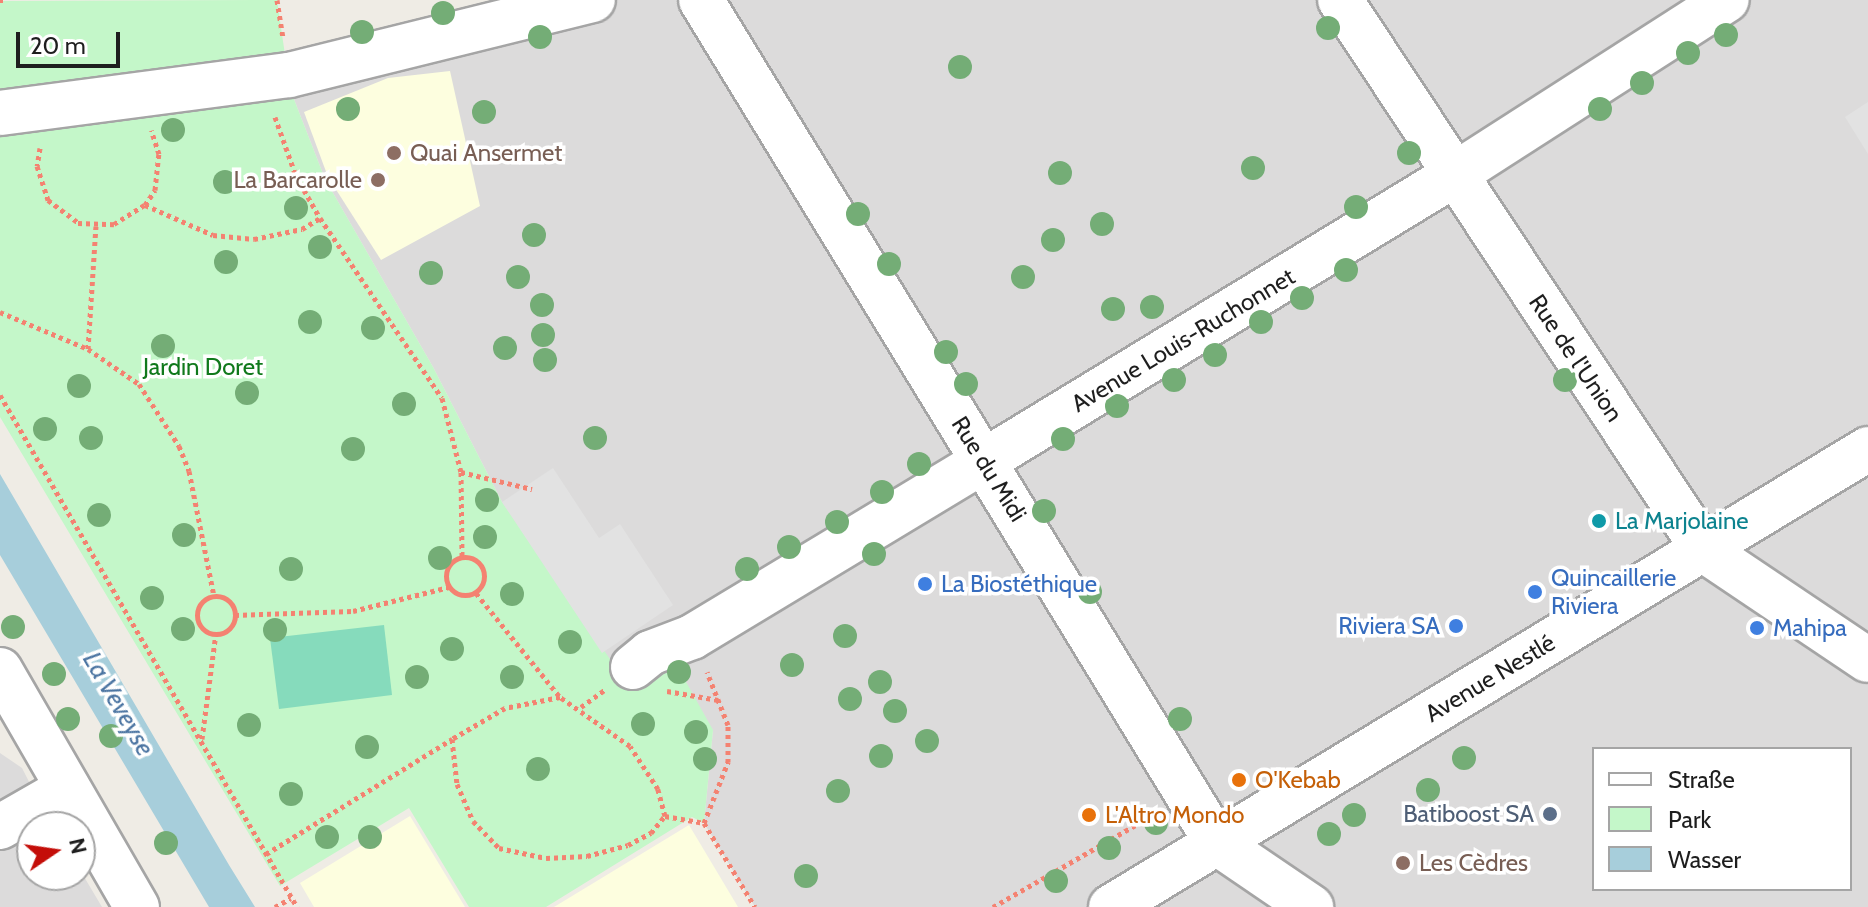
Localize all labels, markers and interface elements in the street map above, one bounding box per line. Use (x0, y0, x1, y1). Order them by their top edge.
scale bar (20, 16, 124, 66)
text: 20 m (30, 31, 86, 60)
place label: Quai Ansermet (410, 139, 562, 167)
marker: Quai Ansermet (385, 144, 403, 162)
place label: La Barcarolle (234, 166, 362, 194)
marker: La Barcarolle (369, 171, 387, 189)
street label: Avenue Louis-Ruchonnet (1066, 262, 1300, 418)
street label: Rue de l'Union (1523, 289, 1629, 427)
park label: Jardin Doret (143, 353, 263, 381)
street label: Rue du Midi (945, 411, 1033, 527)
place label: La Marjolaine (1615, 507, 1749, 535)
marker: La Marjolaine (1590, 512, 1608, 530)
place label: Quincaillerie Riviera (1551, 564, 1676, 620)
place label: La Biostéthique (941, 570, 1097, 598)
marker: La Biostéthique (916, 575, 934, 593)
marker: Quincaillerie Riviera (1526, 583, 1544, 601)
place label: Riviera SA (1338, 612, 1440, 640)
place label: Mahipa (1773, 614, 1847, 642)
marker: Riviera SA (1447, 617, 1465, 635)
marker: Mahipa (1748, 619, 1766, 637)
street label: Avenue Nestlé (1420, 628, 1560, 728)
water label: La Veveyse (76, 646, 160, 762)
legend (1592, 747, 1852, 891)
text: Straße (1668, 765, 1735, 794)
place label: O'Kebab (1255, 766, 1341, 794)
marker: O'Kebab (1230, 771, 1248, 789)
place label: Batiboost SA (1403, 800, 1534, 828)
place label: L'Altro Mondo (1105, 801, 1244, 829)
marker: Batiboost SA (1541, 805, 1559, 823)
text: Park (1668, 805, 1711, 834)
marker: L'Altro Mondo (1080, 806, 1098, 824)
north arrow (16, 811, 96, 891)
text: N (63, 835, 93, 857)
text: Wasser (1668, 845, 1741, 874)
place label: Les Cèdres (1419, 849, 1528, 877)
marker: Les Cèdres (1394, 854, 1412, 872)

